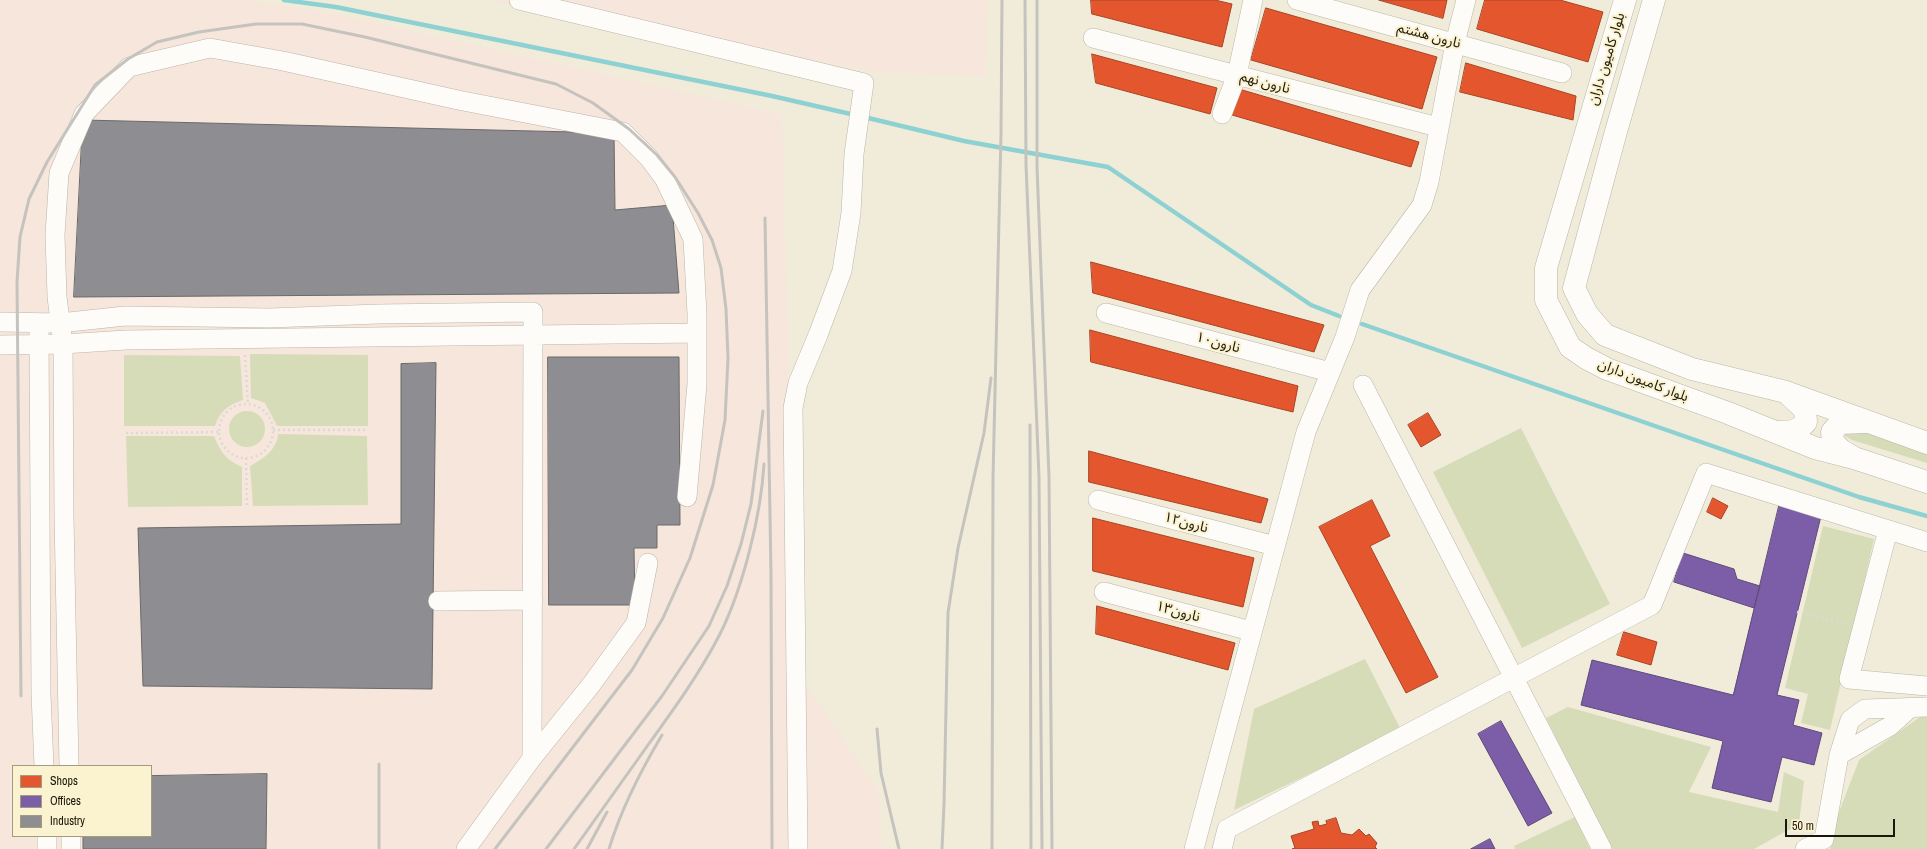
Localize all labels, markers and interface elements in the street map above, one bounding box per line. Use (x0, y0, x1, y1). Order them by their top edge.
street label: بلوار کامیون داران (1585, 11, 1629, 107)
street label: نارون هشتم (1395, 19, 1463, 53)
street label: نارون نهم (1238, 68, 1292, 98)
street label: نارون۱۰ (1194, 329, 1242, 357)
street label: بلوار کامیون داران (1595, 356, 1691, 406)
street label: نارون۱۲ (1162, 509, 1210, 537)
street label: نارون۱۳ (1154, 598, 1202, 626)
legend (12, 765, 152, 837)
text: Shops (50, 773, 78, 789)
text: Offices (50, 793, 81, 809)
scale bar (1787, 811, 1897, 837)
text: Industry (50, 813, 85, 829)
text: 50 m (1792, 818, 1814, 834)

